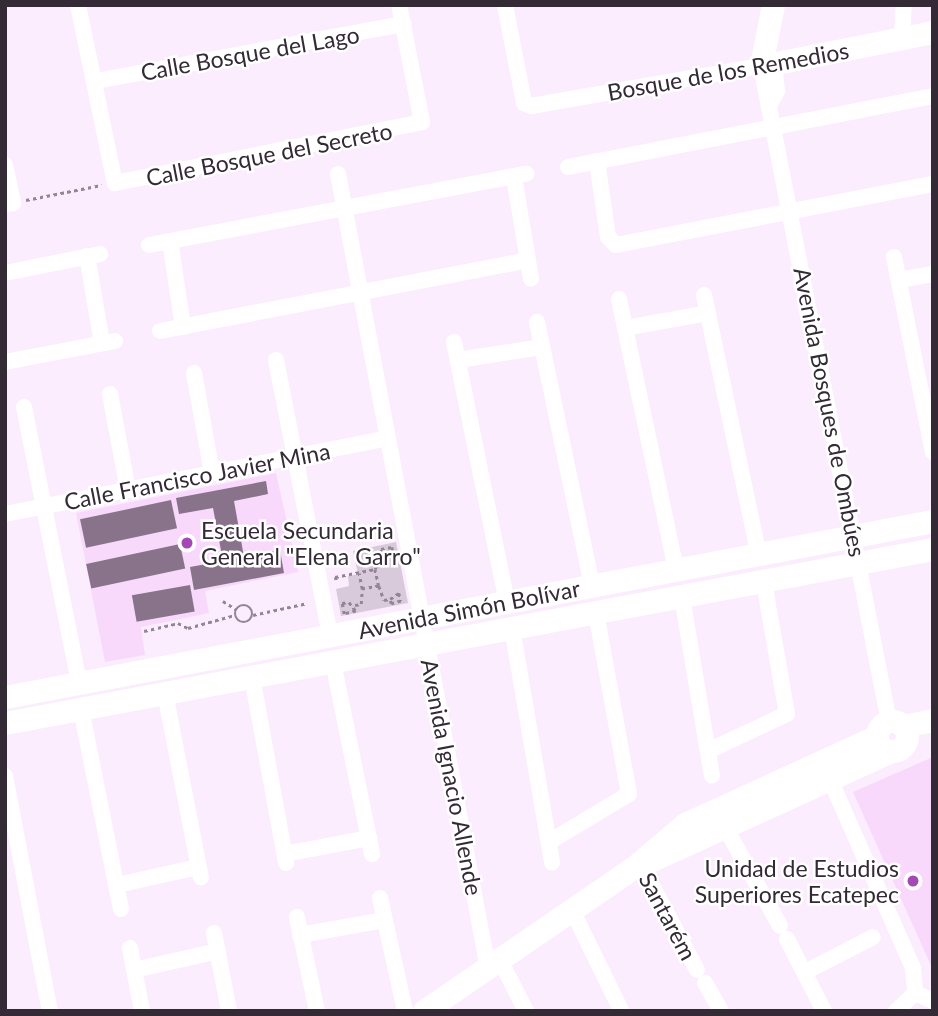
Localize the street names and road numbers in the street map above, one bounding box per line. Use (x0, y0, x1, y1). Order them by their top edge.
street label: Calle Bosque del Lago (139, 20, 361, 86)
street label: Bosque de los Remedios (605, 36, 851, 106)
street label: Calle Bosque del Secreto (144, 117, 394, 191)
street label: Avenida Bosques de Ombúes (788, 265, 872, 559)
street label: Calle Francisco Javier Mina (61, 437, 333, 515)
street label: Avenida Simón Bolívar (356, 574, 582, 644)
street label: Avenida Ignacio Allende (415, 656, 489, 898)
street label: Santarém (634, 868, 702, 964)

